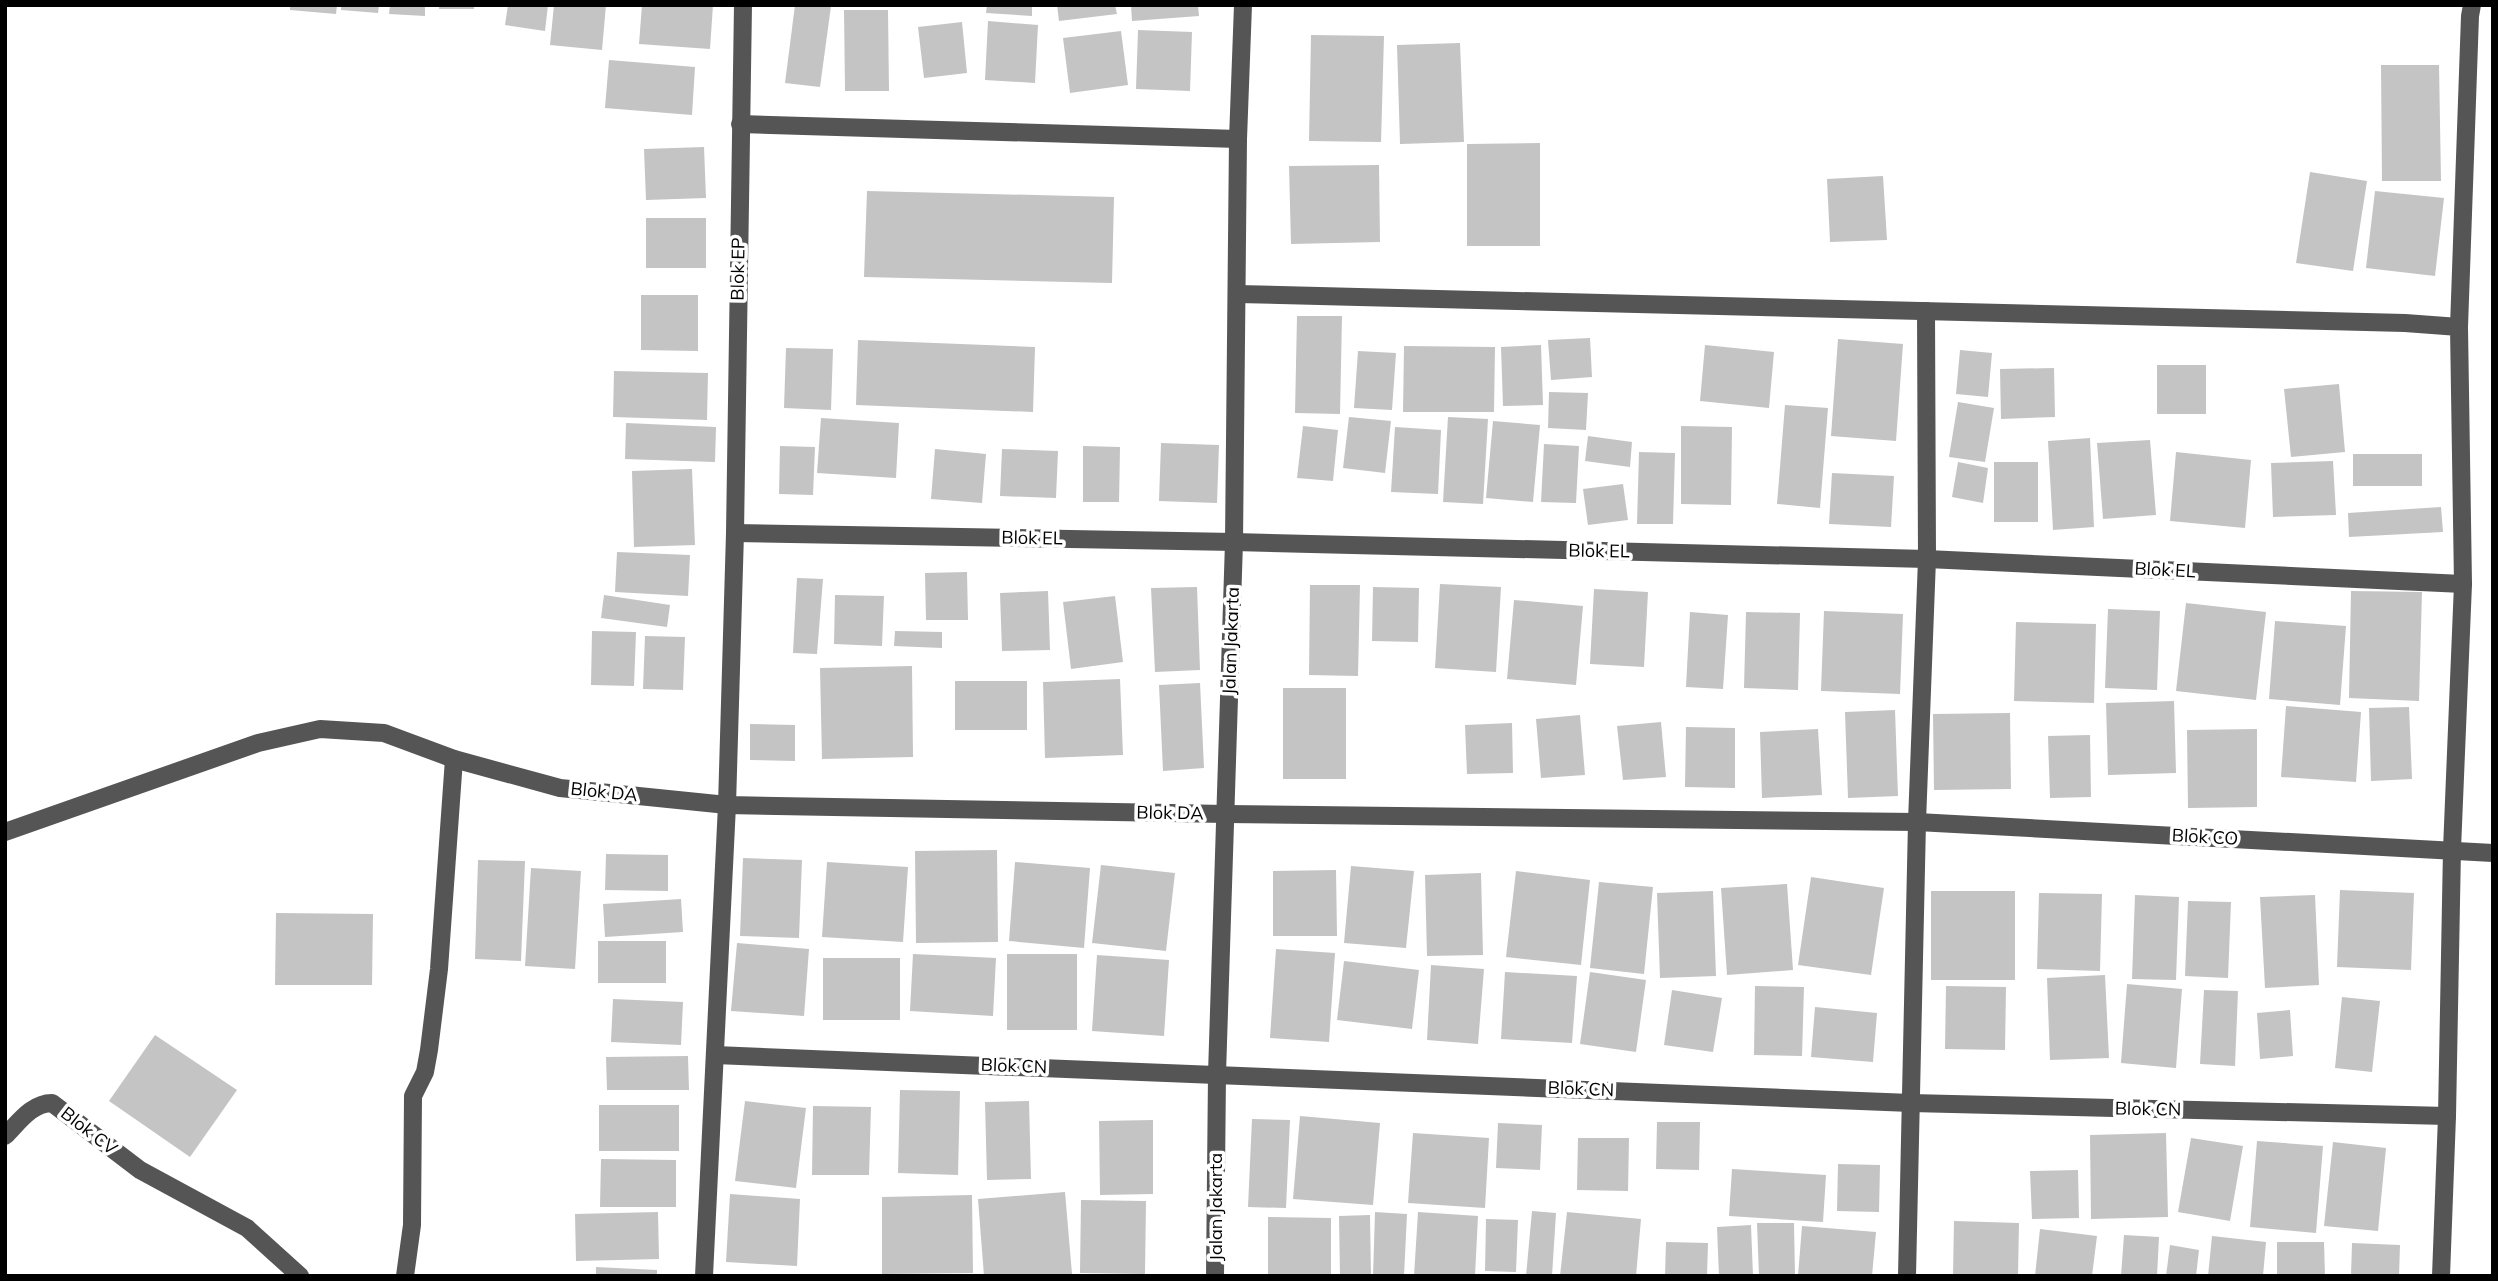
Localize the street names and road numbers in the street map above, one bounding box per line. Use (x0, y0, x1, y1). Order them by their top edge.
street label: Blok EP (725, 237, 750, 301)
street label: Blok EL (1001, 525, 1063, 550)
street label: Blok EL (1568, 538, 1630, 563)
street label: Blok EL (2134, 556, 2196, 583)
street label: Jalan Jakarta (1217, 587, 1244, 695)
street label: Blok DA (569, 777, 639, 806)
street label: Blok DA (1136, 800, 1204, 825)
street label: Blok CO (2171, 823, 2239, 850)
street label: Blok CN (980, 1053, 1048, 1078)
street label: Blok CN (1547, 1076, 1615, 1101)
street label: Blok CN (2115, 1096, 2181, 1121)
street label: Blok CV (56, 1101, 122, 1160)
street label: Jalan Jakarta (1204, 1153, 1227, 1261)

